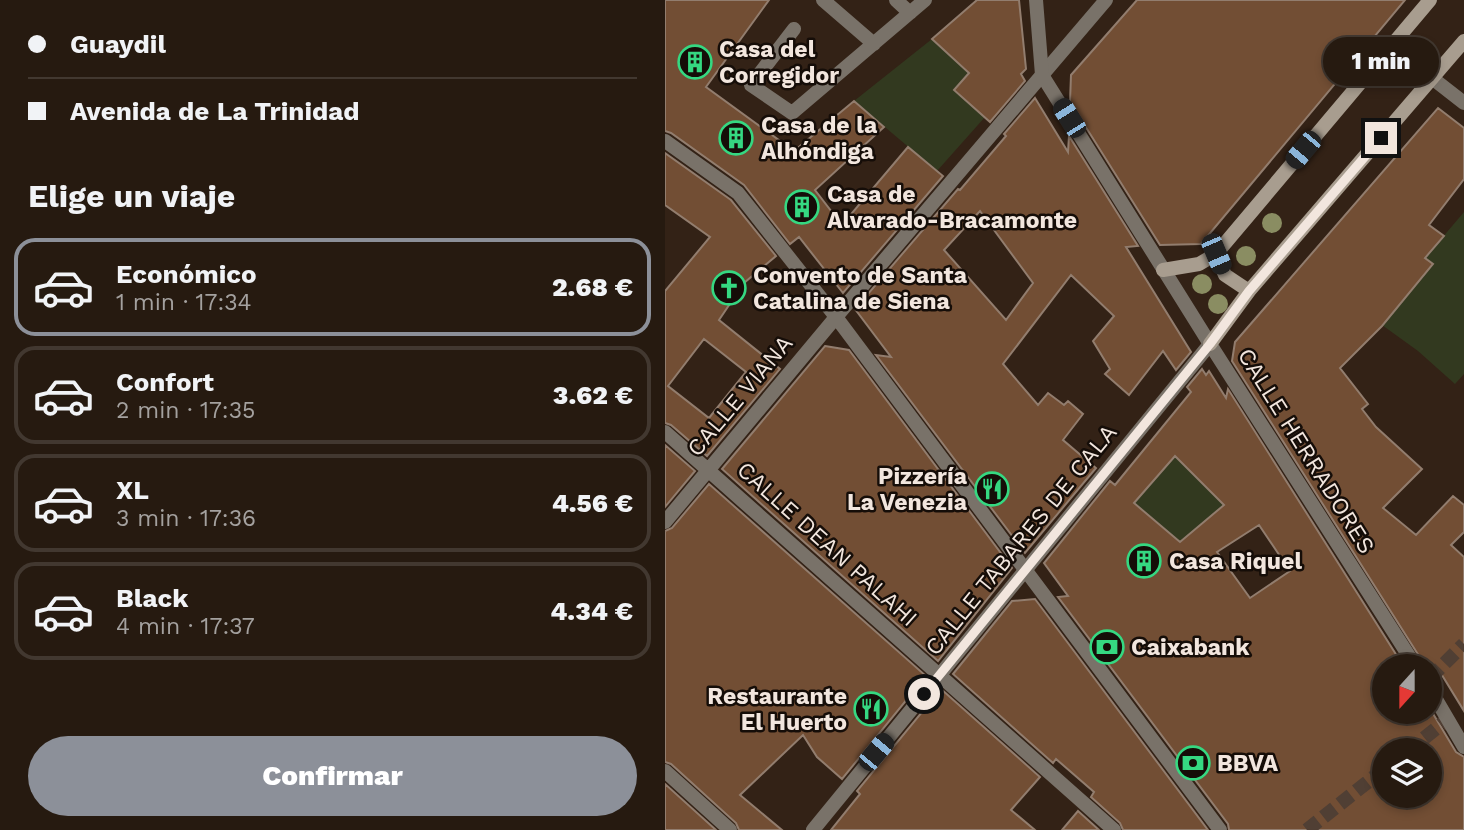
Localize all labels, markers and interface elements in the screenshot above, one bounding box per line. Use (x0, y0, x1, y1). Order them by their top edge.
text: Guaydil (70, 29, 166, 59)
place label: Casa del Corregidor (719, 36, 839, 89)
callout: 1 min (1323, 37, 1439, 86)
building icon: Casa del Corregidor (676, 43, 714, 81)
text: 1 min (1351, 48, 1411, 75)
car (1049, 95, 1090, 141)
text: Avenida de La Trinidad (70, 96, 360, 126)
place label: Casa de la Alhóndiga (761, 112, 878, 165)
building icon: Casa de la Alhóndiga (717, 119, 755, 157)
route end (1365, 122, 1397, 154)
car (1282, 127, 1325, 173)
text: Elige un viaje (28, 177, 235, 215)
place label: Casa de Alvarado-Bracamonte (827, 181, 1077, 234)
building icon: Casa de Alvarado-Bracamonte (783, 188, 821, 226)
car (1199, 231, 1234, 277)
icon: car (32, 256, 95, 319)
text: Económico (116, 259, 257, 289)
place label: Convento de Santa Catalina de Siena (753, 262, 968, 315)
church icon: Convento de Santa Catalina de Siena (710, 269, 748, 307)
text: 2.68 € (552, 272, 633, 302)
text: 1 min · 17:34 (116, 289, 252, 316)
street label: CALLE VIANA (682, 330, 798, 462)
street label: CALLE HERRADORES (1232, 343, 1380, 559)
icon: car (32, 364, 95, 427)
text: Confort (116, 367, 214, 397)
text: 3.62 € (553, 380, 633, 410)
text: 2 min · 17:35 (116, 397, 255, 424)
street label: CALLE TABARES DE CALA (920, 419, 1122, 661)
street label: CALLE DEAN PALAHI (731, 456, 923, 632)
place label: Pizzería La Venezia (847, 463, 968, 516)
restaurant icon: Pizzería La Venezia (973, 470, 1011, 508)
icon: car (32, 472, 95, 535)
text: XL (116, 475, 149, 505)
text: 4.56 € (552, 488, 633, 518)
text: 3 min · 17:36 (116, 505, 256, 532)
building icon: Casa Riquel (1125, 542, 1163, 580)
place label: Casa Riquel (1169, 548, 1302, 575)
icon: car (32, 580, 95, 643)
text: Black (116, 583, 188, 613)
text: 4.34 € (550, 596, 633, 626)
text: 4 min · 17:37 (116, 613, 255, 640)
bank icon: Caixabank (1088, 628, 1126, 666)
place label: Caixabank (1131, 634, 1250, 661)
north arrow (1372, 654, 1442, 724)
map controls (1372, 654, 1442, 808)
route start (908, 678, 940, 710)
place label: Restaurante El Huerto (707, 683, 847, 736)
restaurant icon: Restaurante El Huerto (852, 690, 890, 728)
car (855, 729, 898, 775)
button: Confirmar (28, 736, 637, 816)
button: layers (1372, 738, 1442, 808)
bank icon: BBVA (1174, 744, 1212, 782)
place label: BBVA (1217, 750, 1278, 777)

